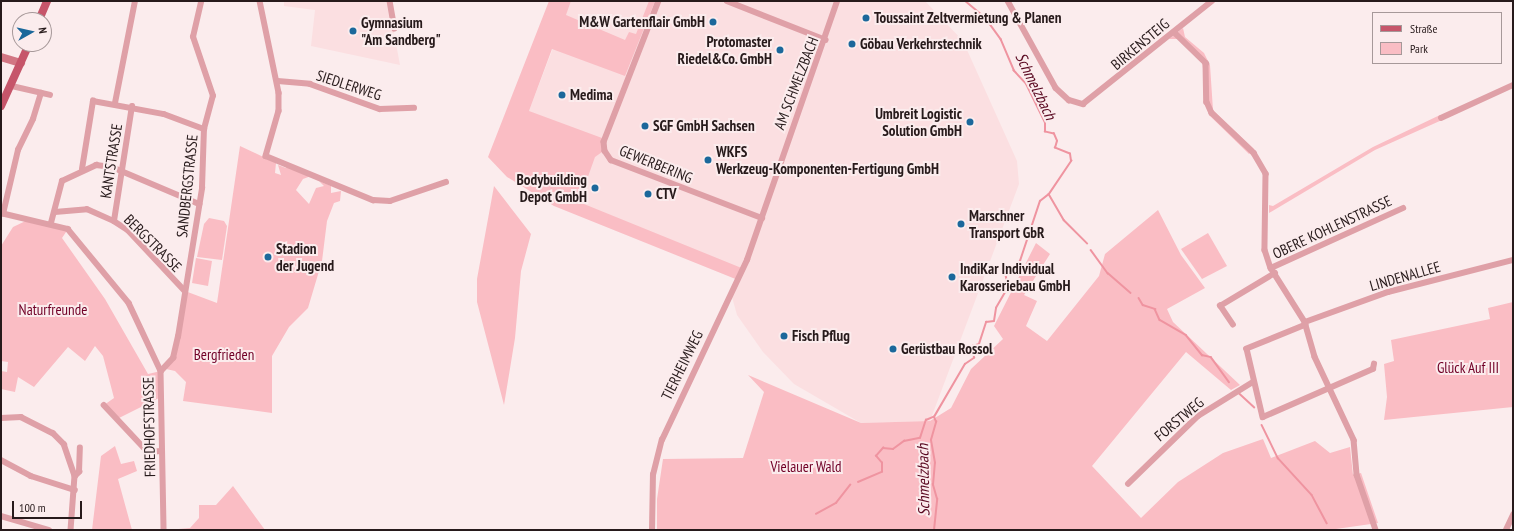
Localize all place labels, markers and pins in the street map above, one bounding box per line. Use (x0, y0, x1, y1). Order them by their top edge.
place label: Toussaint Zeltvermietung & Planen (874, 9, 1062, 27)
place label: Gymnasium "Am Sandberg" (361, 13, 441, 48)
place label: M&W Gartenflair GmbH (579, 13, 705, 31)
marker: Toussaint Zeltvermietung & Planen (861, 13, 871, 23)
marker: M&W Gartenflair GmbH (708, 17, 718, 27)
marker: Gymnasium "Am Sandberg" (348, 26, 358, 36)
place label: Protomaster Riedel&Co. GmbH (677, 32, 772, 67)
place label: Göbau Verkehrstechnik (860, 35, 982, 53)
marker: Göbau Verkehrstechnik (847, 39, 857, 49)
marker: Protomaster Riedel&Co. GmbH (775, 45, 785, 55)
place label: Medima (570, 86, 613, 104)
marker: Medima (557, 90, 567, 100)
place label: Umbreit Logistic Solution GmbH (875, 104, 962, 139)
place label: SGF GmbH Sachsen (653, 117, 755, 135)
marker: Umbreit Logistic Solution GmbH (965, 117, 975, 127)
marker: SGF GmbH Sachsen (640, 121, 650, 131)
place label: WKFS Werkzeug-Komponenten-Fertigung GmbH (716, 142, 939, 177)
marker: WKFS Werkzeug-Komponenten-Fertigung GmbH (703, 155, 713, 165)
place label: Bodybuilding Depot GmbH (517, 170, 587, 205)
marker: Bodybuilding Depot GmbH (590, 183, 600, 193)
place label: CTV (656, 185, 676, 203)
marker: CTV (643, 189, 653, 199)
place label: Marschner Transport GbR (969, 206, 1045, 241)
marker: Marschner Transport GbR (956, 219, 966, 229)
place label: Stadion der Jugend (276, 239, 334, 274)
marker: Stadion der Jugend (263, 252, 273, 262)
place label: IndiKar Individual Karosseriebau GmbH (960, 259, 1071, 294)
marker: IndiKar Individual Karosseriebau GmbH (947, 272, 957, 282)
place label: Fisch Pflug (792, 327, 850, 345)
marker: Fisch Pflug (779, 331, 789, 341)
place label: Gerüstbau Rossol (901, 340, 993, 358)
marker: Gerüstbau Rossol (888, 344, 898, 354)

